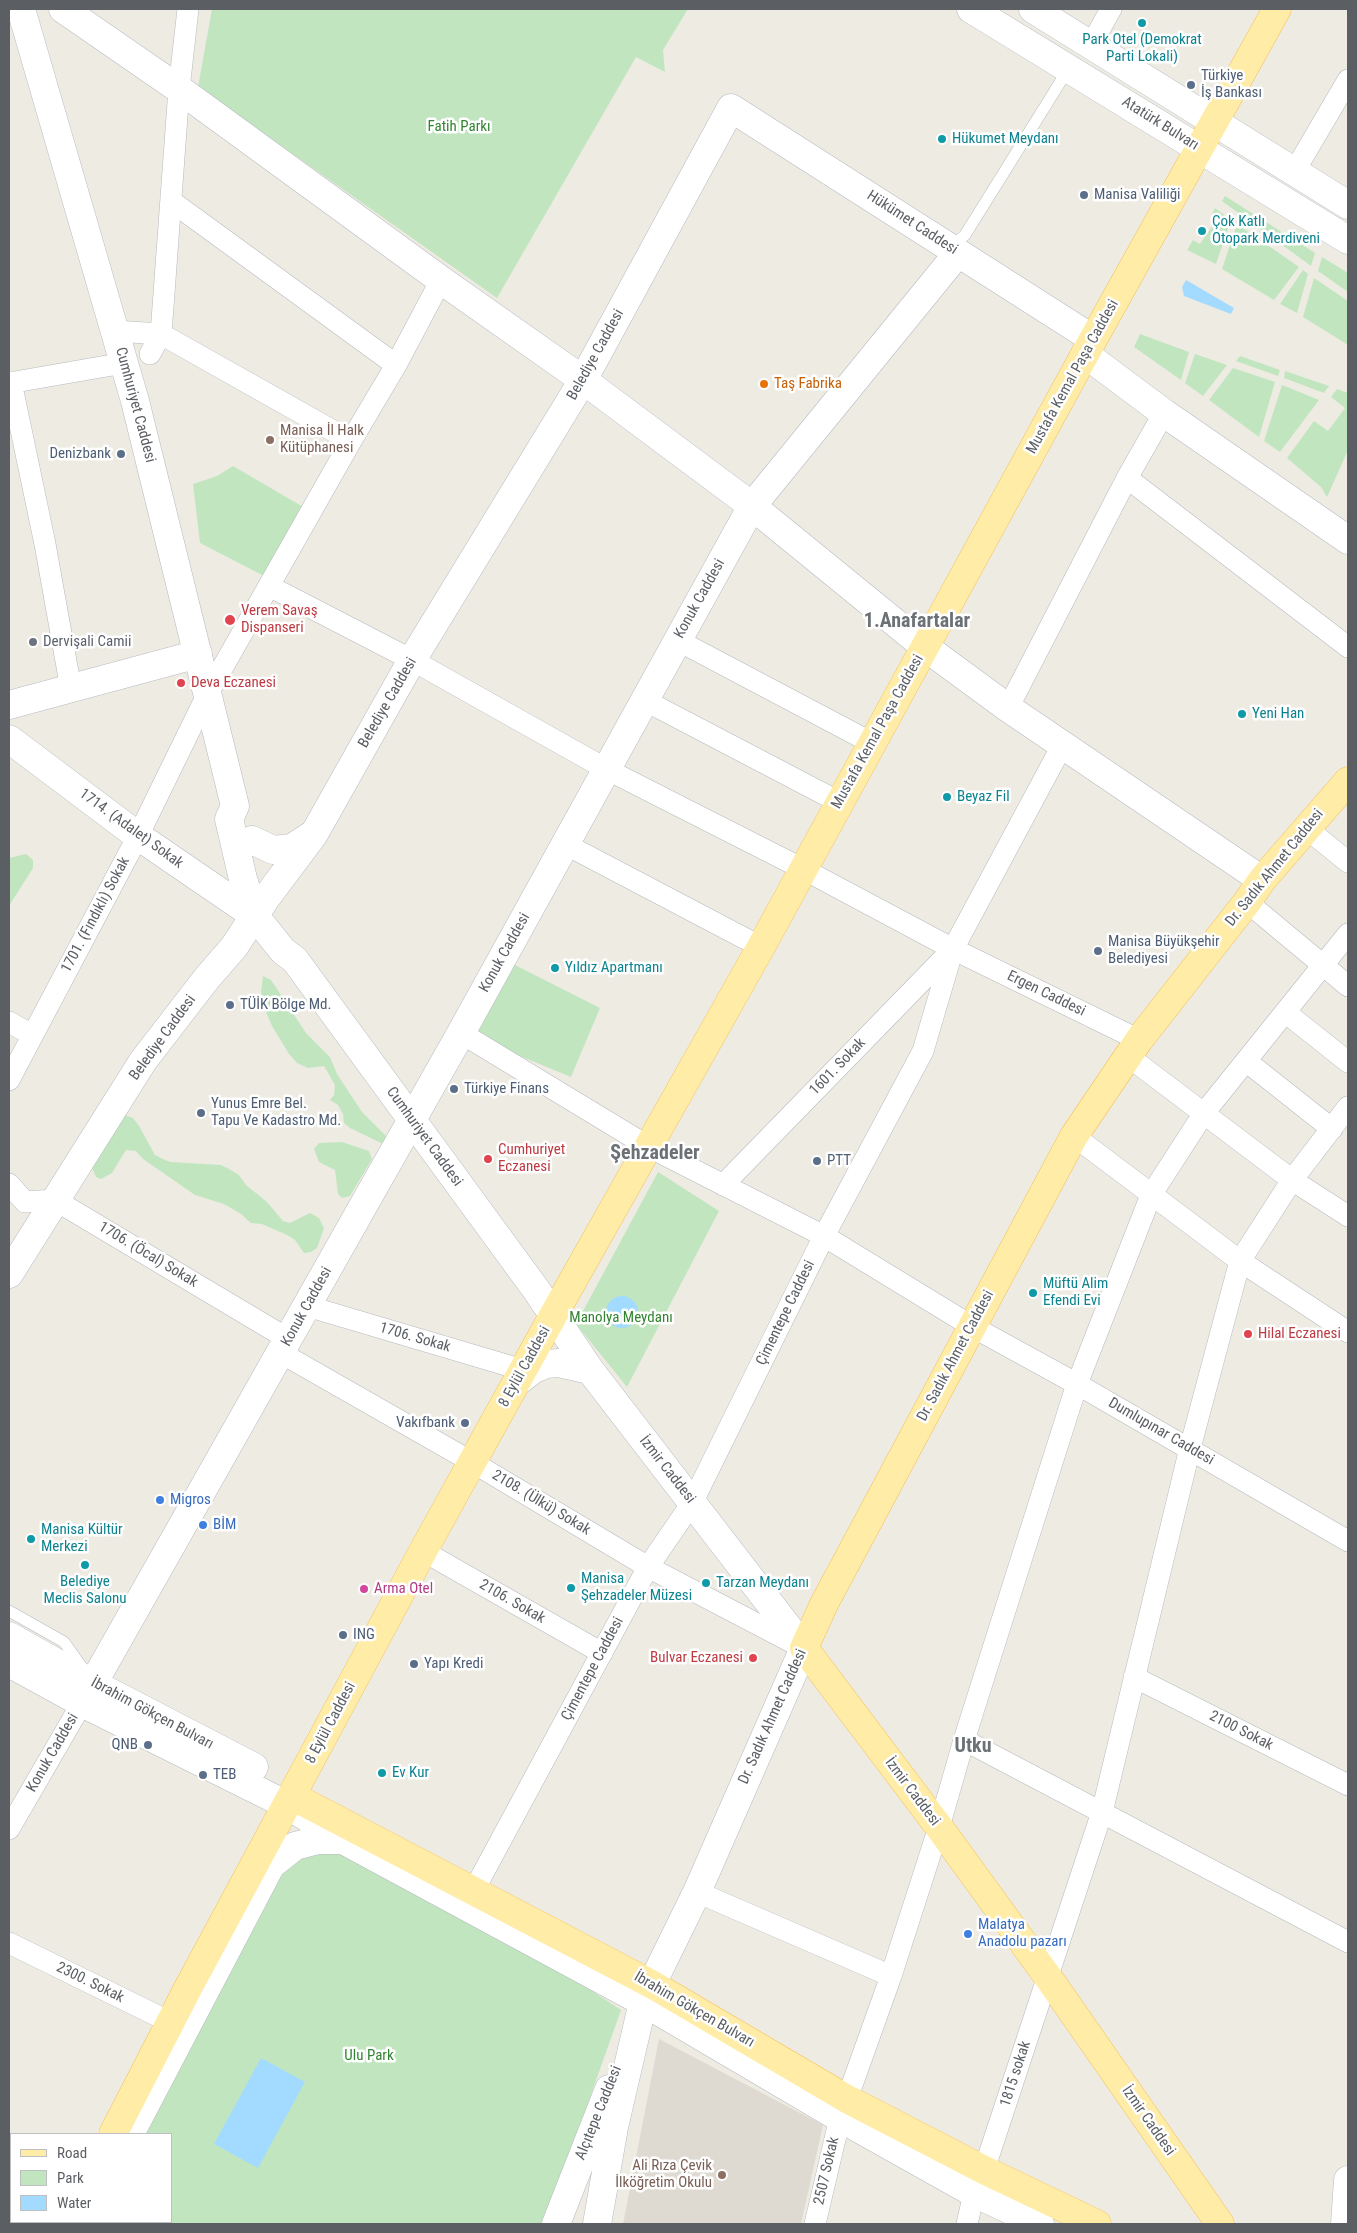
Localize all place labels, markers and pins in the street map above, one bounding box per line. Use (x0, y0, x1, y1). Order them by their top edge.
marker: Park Otel (Demokrat Parti Lokali) (1136, 17, 1148, 29)
place label: Park Otel (Demokrat Parti Lokali) (1082, 31, 1202, 66)
place label: Türkiye İş Bankası (1201, 67, 1262, 102)
marker: Türkiye İş Bankası (1185, 79, 1197, 91)
place label: Hükumet Meydanı (952, 130, 1059, 148)
marker: Hükumet Meydanı (936, 133, 948, 145)
place label: Manisa Valiliği (1094, 186, 1181, 204)
marker: Manisa Valiliği (1078, 189, 1090, 201)
place label: Çok Katlı Otopark Merdiveni (1212, 213, 1320, 248)
marker: Çok Katlı Otopark Merdiveni (1196, 225, 1208, 237)
place label: Taş Fabrika (774, 375, 842, 393)
marker: Taş Fabrika (758, 378, 770, 390)
place label: Manisa İl Halk Kütüphanesi (280, 422, 364, 457)
marker: Manisa İl Halk Kütüphanesi (264, 434, 276, 446)
place label: Denizbank (50, 445, 111, 463)
marker: Denizbank (115, 448, 127, 460)
place label: Verem Savaş Dispanseri (241, 602, 318, 637)
marker: Verem Savaş Dispanseri (223, 613, 237, 627)
place label: Dervişali Camii (43, 633, 131, 651)
marker: Dervişali Camii (27, 636, 39, 648)
place label: Deva Eczanesi (191, 674, 276, 692)
marker: Deva Eczanesi (175, 677, 187, 689)
place label: Yeni Han (1252, 705, 1304, 723)
marker: Yeni Han (1236, 708, 1248, 720)
place label: Beyaz Fil (957, 788, 1010, 806)
marker: Beyaz Fil (941, 791, 953, 803)
place label: Manisa Büyükşehir Belediyesi (1108, 933, 1220, 968)
marker: Manisa Büyükşehir Belediyesi (1092, 945, 1104, 957)
place label: Yıldız Apartmanı (565, 959, 663, 977)
marker: Yıldız Apartmanı (549, 962, 561, 974)
place label: TÜİK Bölge Md. (240, 996, 331, 1014)
marker: TÜİK Bölge Md. (224, 999, 236, 1011)
place label: Türkiye Finans (464, 1080, 549, 1098)
marker: Türkiye Finans (448, 1083, 460, 1095)
place label: Yunus Emre Bel. Tapu Ve Kadastro Md. (211, 1095, 341, 1130)
marker: Yunus Emre Bel. Tapu Ve Kadastro Md. (195, 1107, 207, 1119)
place label: Cumhuriyet Eczanesi (498, 1141, 565, 1176)
place label: PTT (827, 1152, 851, 1170)
marker: Cumhuriyet Eczanesi (482, 1153, 494, 1165)
marker: PTT (811, 1155, 823, 1167)
place label: Müftü Alim Efendi Evi (1043, 1275, 1108, 1310)
marker: Müftü Alim Efendi Evi (1027, 1287, 1039, 1299)
place label: Hilal Eczanesi (1258, 1325, 1341, 1343)
marker: Hilal Eczanesi (1242, 1328, 1254, 1340)
place label: Vakıfbank (396, 1414, 455, 1432)
marker: Vakıfbank (459, 1417, 471, 1429)
place label: Migros (170, 1491, 211, 1509)
marker: Migros (154, 1494, 166, 1506)
place label: BİM (213, 1516, 236, 1534)
marker: BİM (197, 1519, 209, 1531)
place label: Manisa Kültür Merkezi (41, 1521, 123, 1556)
marker: Manisa Kültür Merkezi (25, 1533, 37, 1545)
marker: Belediye Meclis Salonu (79, 1559, 91, 1571)
place label: Manisa Şehzadeler Müzesi (581, 1570, 692, 1605)
place label: Belediye Meclis Salonu (44, 1573, 126, 1608)
place label: Tarzan Meydanı (716, 1574, 809, 1592)
marker: Tarzan Meydanı (700, 1577, 712, 1589)
place label: Arma Otel (374, 1580, 433, 1598)
marker: Manisa Şehzadeler Müzesi (565, 1582, 577, 1594)
marker: Arma Otel (358, 1583, 370, 1595)
place label: ING (353, 1626, 375, 1644)
marker: ING (337, 1629, 349, 1641)
place label: Bulvar Eczanesi (650, 1649, 743, 1667)
marker: Bulvar Eczanesi (747, 1652, 759, 1664)
place label: Yapı Kredi (424, 1655, 483, 1673)
marker: Yapı Kredi (408, 1658, 420, 1670)
place label: QNB (112, 1736, 138, 1754)
marker: QNB (142, 1739, 154, 1751)
place label: Ev Kur (392, 1764, 429, 1782)
place label: TEB (213, 1766, 236, 1784)
marker: Ev Kur (376, 1767, 388, 1779)
marker: TEB (197, 1769, 209, 1781)
place label: Malatya Anadolu pazarı (978, 1916, 1067, 1951)
marker: Malatya Anadolu pazarı (962, 1928, 974, 1940)
place label: Ali Rıza Çevik İlköğretim Okulu (615, 2157, 712, 2192)
marker: Ali Rıza Çevik İlköğretim Okulu (716, 2169, 728, 2181)

